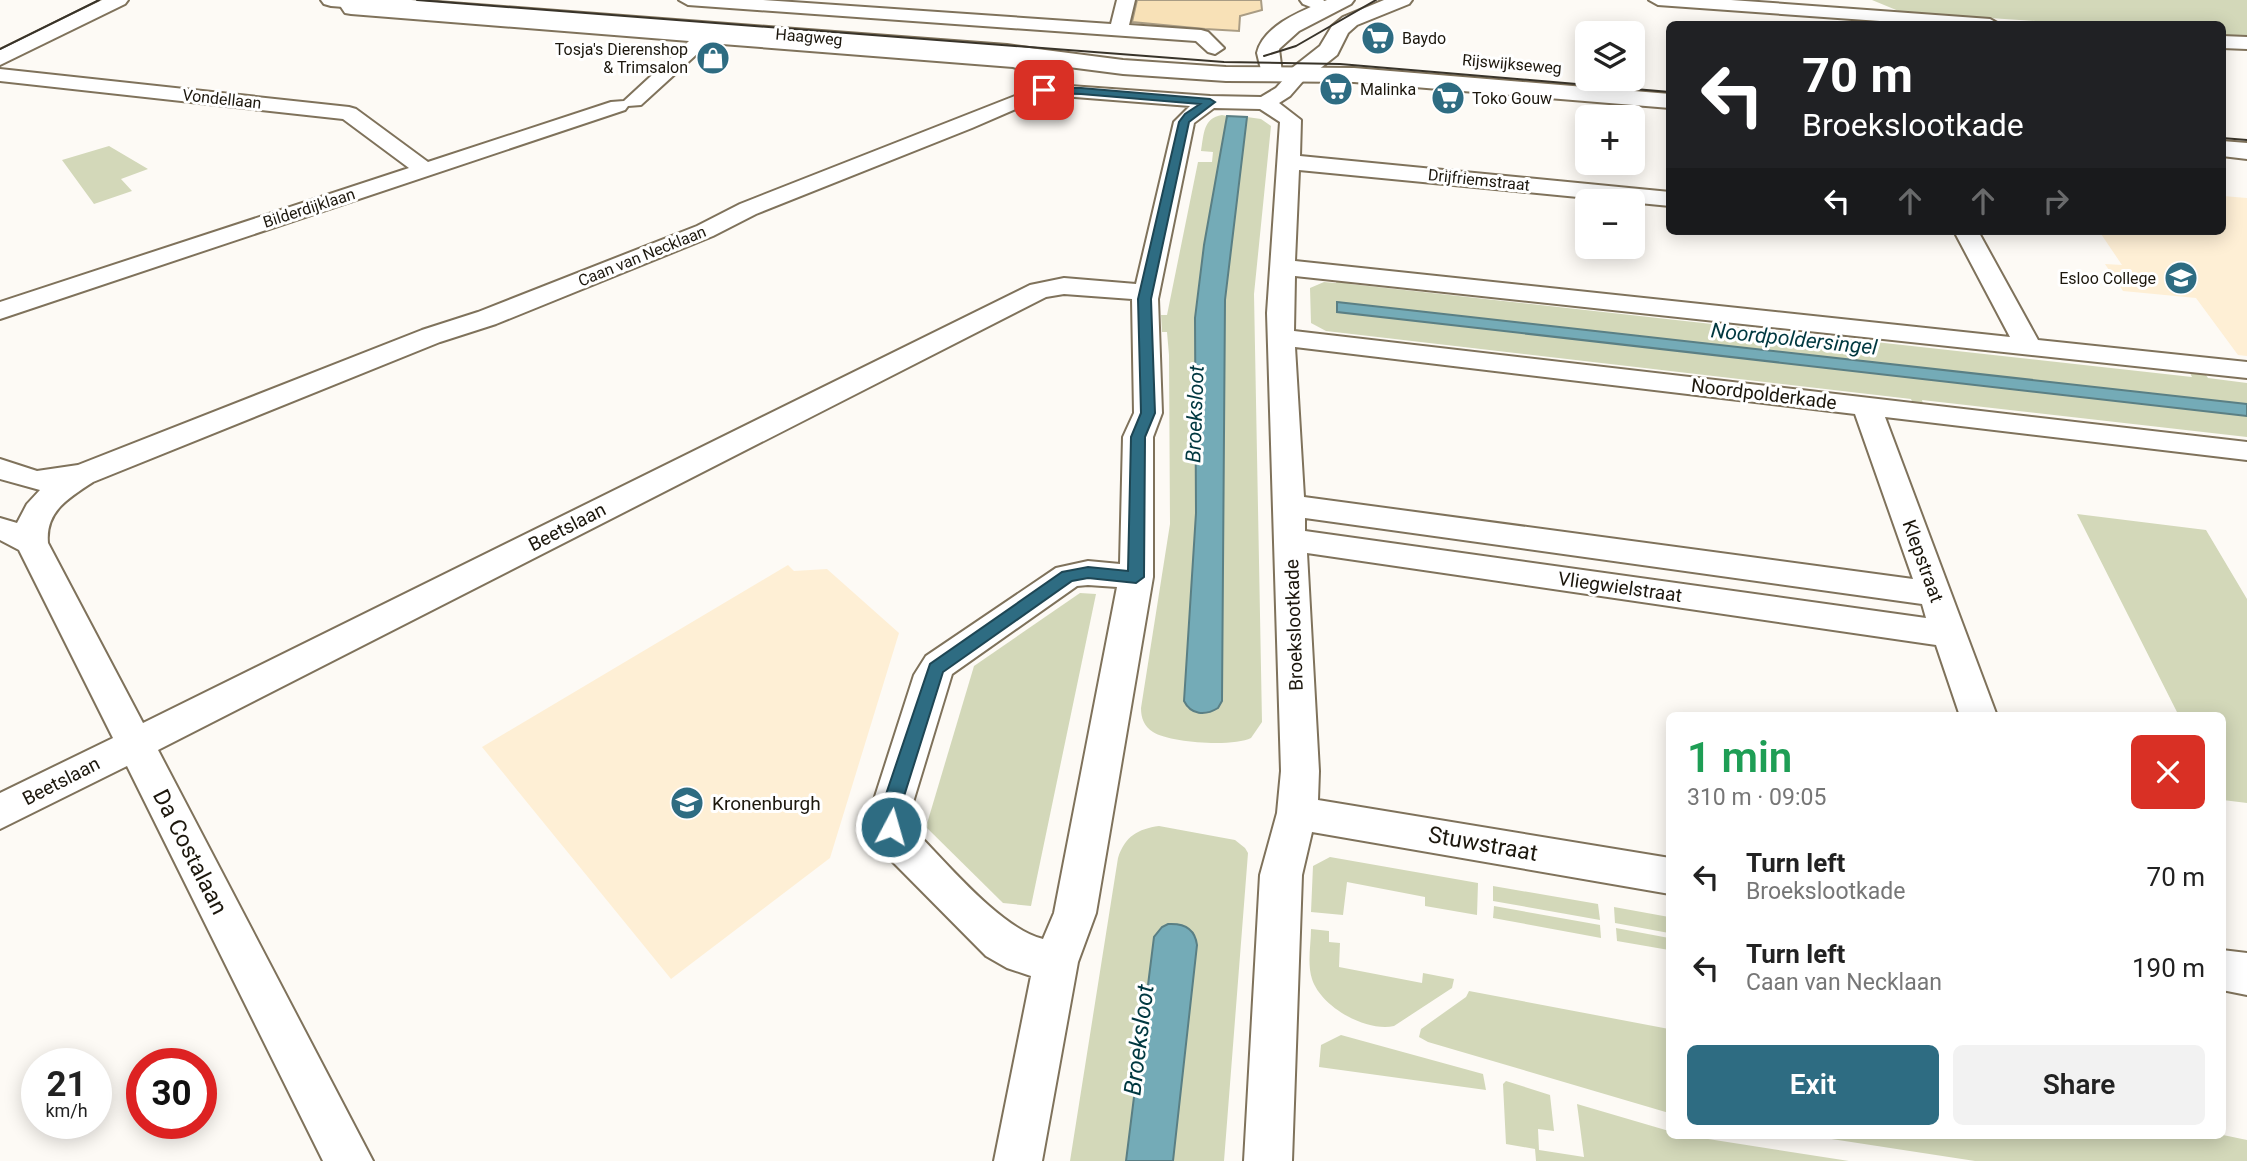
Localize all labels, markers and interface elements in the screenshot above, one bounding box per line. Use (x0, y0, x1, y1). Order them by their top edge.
supermarket icon: Baydo (1359, 19, 1397, 57)
map controls (1575, 21, 1645, 259)
button: layers (1575, 21, 1645, 91)
street label: Haagweg (775, 25, 843, 49)
place label: Baydo (1402, 29, 1446, 48)
shop icon: Tosja's Dierenshop & Trimsalon (694, 39, 732, 77)
place label: Tosja's Dierenshop & Trimsalon (555, 40, 688, 77)
text: 70 m (1802, 47, 1913, 104)
icon: left (1687, 49, 1778, 140)
street label: Rijswijkseweg (1461, 50, 1563, 78)
pin (1014, 60, 1074, 120)
supermarket icon: Malinka (1317, 70, 1355, 108)
icon: arrive (1025, 71, 1063, 109)
supermarket icon: Toko Gouw (1429, 79, 1467, 117)
place label: Malinka (1360, 80, 1416, 99)
street label: Vondellaan (182, 85, 262, 113)
place label: Toko Gouw (1472, 89, 1552, 108)
button: + (1575, 105, 1645, 175)
text: Broekslootkade (1802, 106, 2024, 144)
street label: Drijfriemstraat (1427, 165, 1531, 195)
icon: left (1818, 182, 1856, 220)
icon: ahead (1891, 182, 1929, 220)
icon: ahead (1964, 182, 2002, 220)
icon: right (2037, 182, 2075, 220)
street label: Bilderdijklaan (261, 184, 357, 232)
button: − (1575, 189, 1645, 259)
street label: Caan van Necklaan (575, 222, 709, 290)
school or university icon: Esloo College (2162, 259, 2200, 297)
place label: Esloo College (2059, 269, 2156, 288)
water label: Noordpoldersingel (1710, 318, 1879, 360)
water label: Broeksloot (1181, 365, 1209, 463)
street label: Noordpolderkade (1690, 374, 1838, 414)
street label: Beetslaan (524, 498, 610, 556)
street label: Klepstraat (1897, 517, 1949, 605)
street label: Broekslootkade (1280, 559, 1308, 691)
street label: Vliegwielstraat (1557, 567, 1683, 607)
text: 1 min (1687, 733, 1792, 782)
button: close (2131, 735, 2205, 809)
street label: Beetslaan (18, 752, 104, 810)
school or university icon: Kronenburgh (668, 784, 706, 822)
text: 310 m · 09:05 (1687, 784, 1826, 811)
street label: Da Costalaan (147, 785, 233, 919)
position arrow (854, 790, 928, 864)
place label: Kronenburgh (712, 792, 821, 815)
street label: Stuwstraat (1426, 821, 1540, 867)
text: Turn left (1746, 848, 1845, 878)
icon: left (1687, 858, 1725, 896)
text: 70 m (2147, 862, 2205, 892)
text: Broekslootkade (1746, 878, 1905, 905)
text: Turn left (1746, 939, 1845, 969)
icon: left (1687, 949, 1725, 987)
text: 190 m (2132, 953, 2205, 983)
text: Caan van Necklaan (1746, 969, 1942, 996)
water label: Broeksloot (1118, 983, 1160, 1097)
button: Exit (1687, 1045, 1939, 1125)
button: Share (1953, 1045, 2205, 1125)
speed limit sign: 30 (126, 1048, 217, 1139)
text: 21 (46, 1064, 87, 1105)
text: km/h (45, 1100, 88, 1121)

